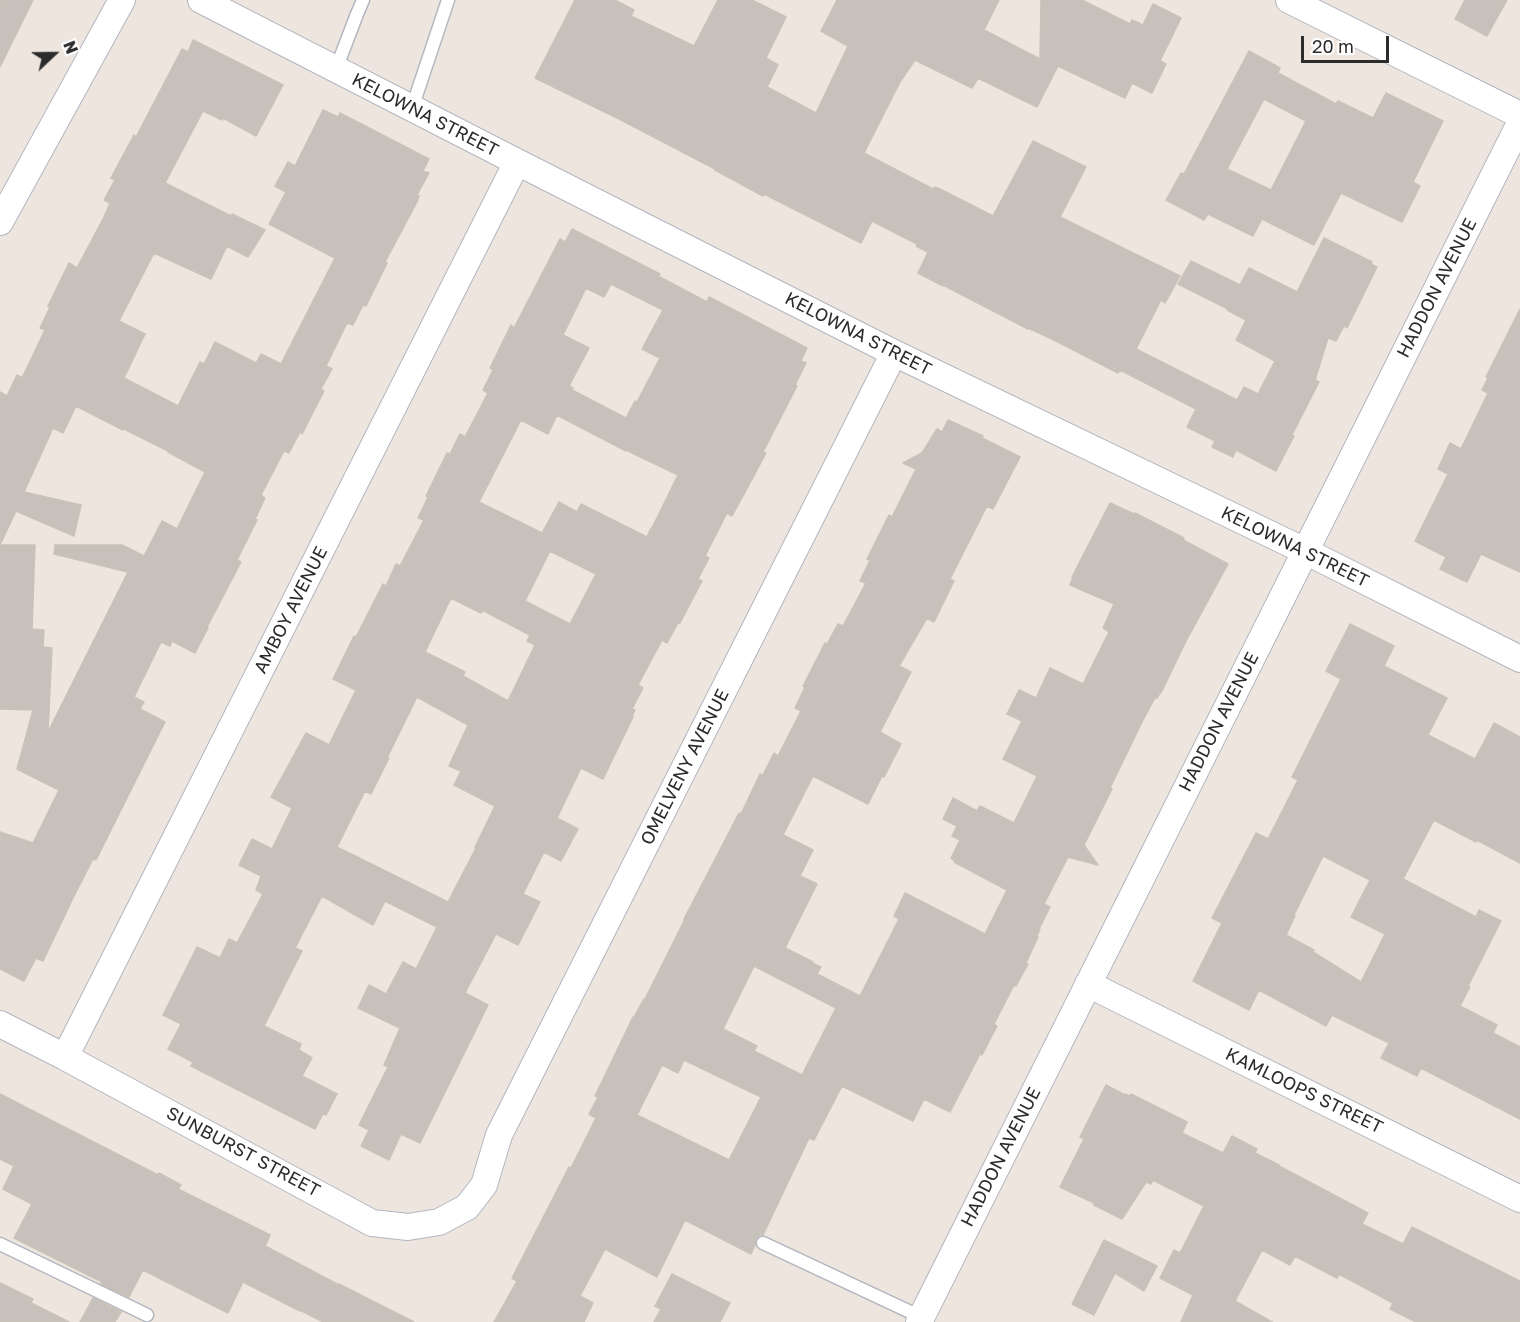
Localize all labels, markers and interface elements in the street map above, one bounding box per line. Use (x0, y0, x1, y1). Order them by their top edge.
north arrow (24, 24, 84, 84)
scale bar (1304, 24, 1392, 62)
text: 20 m (1312, 35, 1354, 57)
text: N (59, 38, 82, 57)
street label: KELOWNA STREET (348, 69, 502, 161)
street label: HADDON AVENUE (1392, 215, 1482, 361)
street label: KELOWNA STREET (781, 288, 935, 380)
street label: KELOWNA STREET (1218, 502, 1372, 592)
street label: AMBOY AVENUE (250, 543, 332, 677)
street label: HADDON AVENUE (1174, 649, 1264, 795)
street label: OMELVENY AVENUE (636, 685, 734, 849)
street label: KAMLOOPS STREET (1222, 1044, 1386, 1138)
street label: HADDON AVENUE (956, 1084, 1046, 1230)
street label: SUNBURST STREET (163, 1102, 323, 1202)

